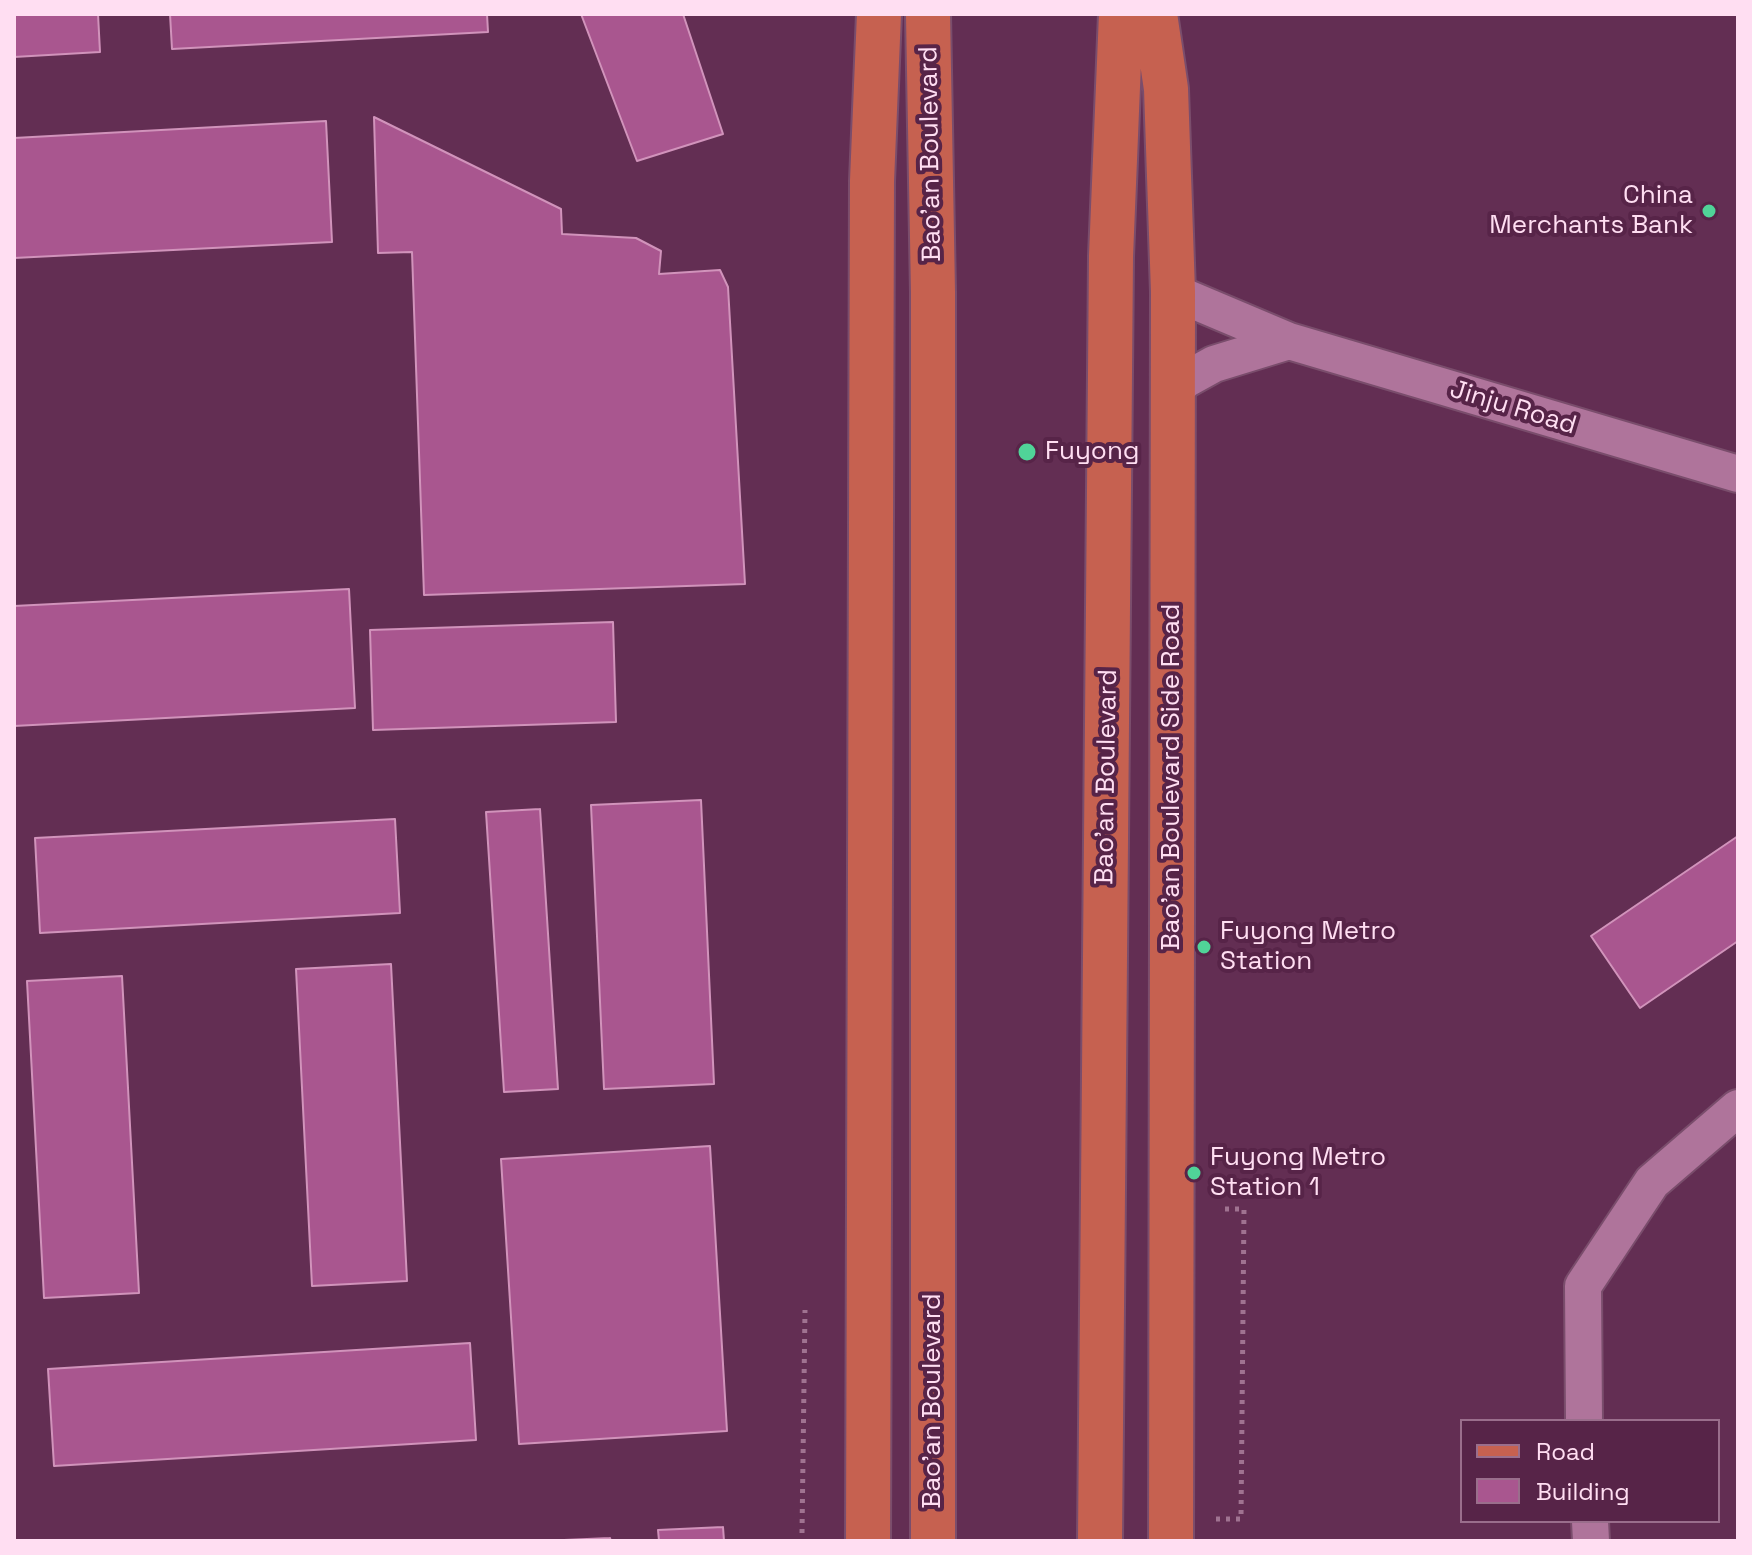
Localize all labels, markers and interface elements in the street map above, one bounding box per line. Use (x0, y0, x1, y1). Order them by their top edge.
street label: Bao'an Boulevard (914, 46, 948, 262)
place label: China Merchants Bank (1489, 180, 1693, 242)
marker: China Merchants Bank (1700, 202, 1718, 220)
street label: Jinju Road (1446, 374, 1580, 442)
place label: Fuyong (1045, 436, 1140, 468)
marker: Fuyong (1016, 441, 1038, 463)
street label: Bao'an Boulevard Side Road (1156, 603, 1188, 951)
street label: Bao'an Boulevard (1090, 669, 1124, 885)
place label: Fuyong Metro Station (1220, 916, 1396, 978)
marker: Fuyong Metro Station (1195, 938, 1213, 956)
place label: Fuyong Metro Station 1 (1210, 1142, 1386, 1204)
marker: Fuyong Metro Station 1 (1185, 1164, 1203, 1182)
street label: Bao'an Boulevard (917, 1293, 949, 1509)
legend (1460, 1419, 1720, 1523)
text: Road (1536, 1436, 1595, 1467)
text: Building (1536, 1476, 1630, 1507)

